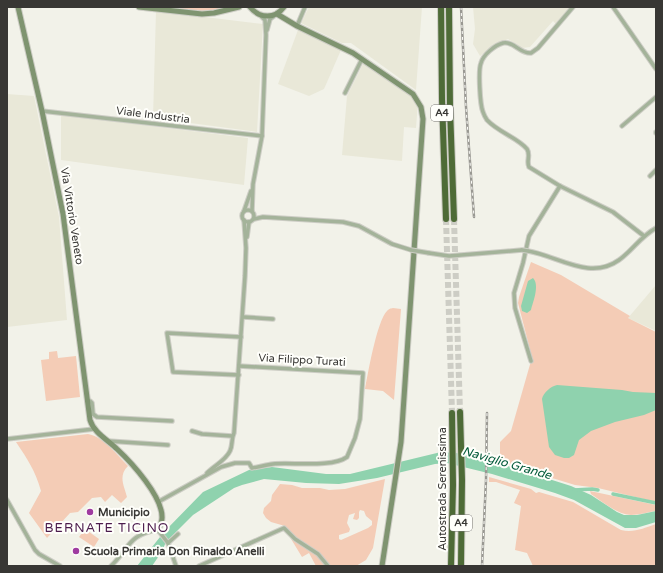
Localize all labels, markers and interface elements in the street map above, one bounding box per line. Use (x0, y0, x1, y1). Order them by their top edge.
street label: Viale Industria (115, 104, 191, 126)
road number: A4 (431, 105, 453, 121)
street label: Via Vittorio Veneto (58, 167, 86, 266)
street label: Via Filippo Turati (258, 351, 346, 369)
street label: Autostrada Serenissima (436, 427, 449, 551)
water label: Naviglio Grande (461, 444, 554, 483)
place label: Municipio (98, 506, 150, 520)
marker: Municipio (85, 507, 95, 517)
road number: A4 (450, 515, 472, 531)
district label: BERNATE TICINO (45, 520, 169, 536)
place label: Scuola Primaria Don Rinaldo Anelli (84, 545, 265, 558)
marker: Scuola Primaria Don Rinaldo Anelli (71, 546, 81, 556)

